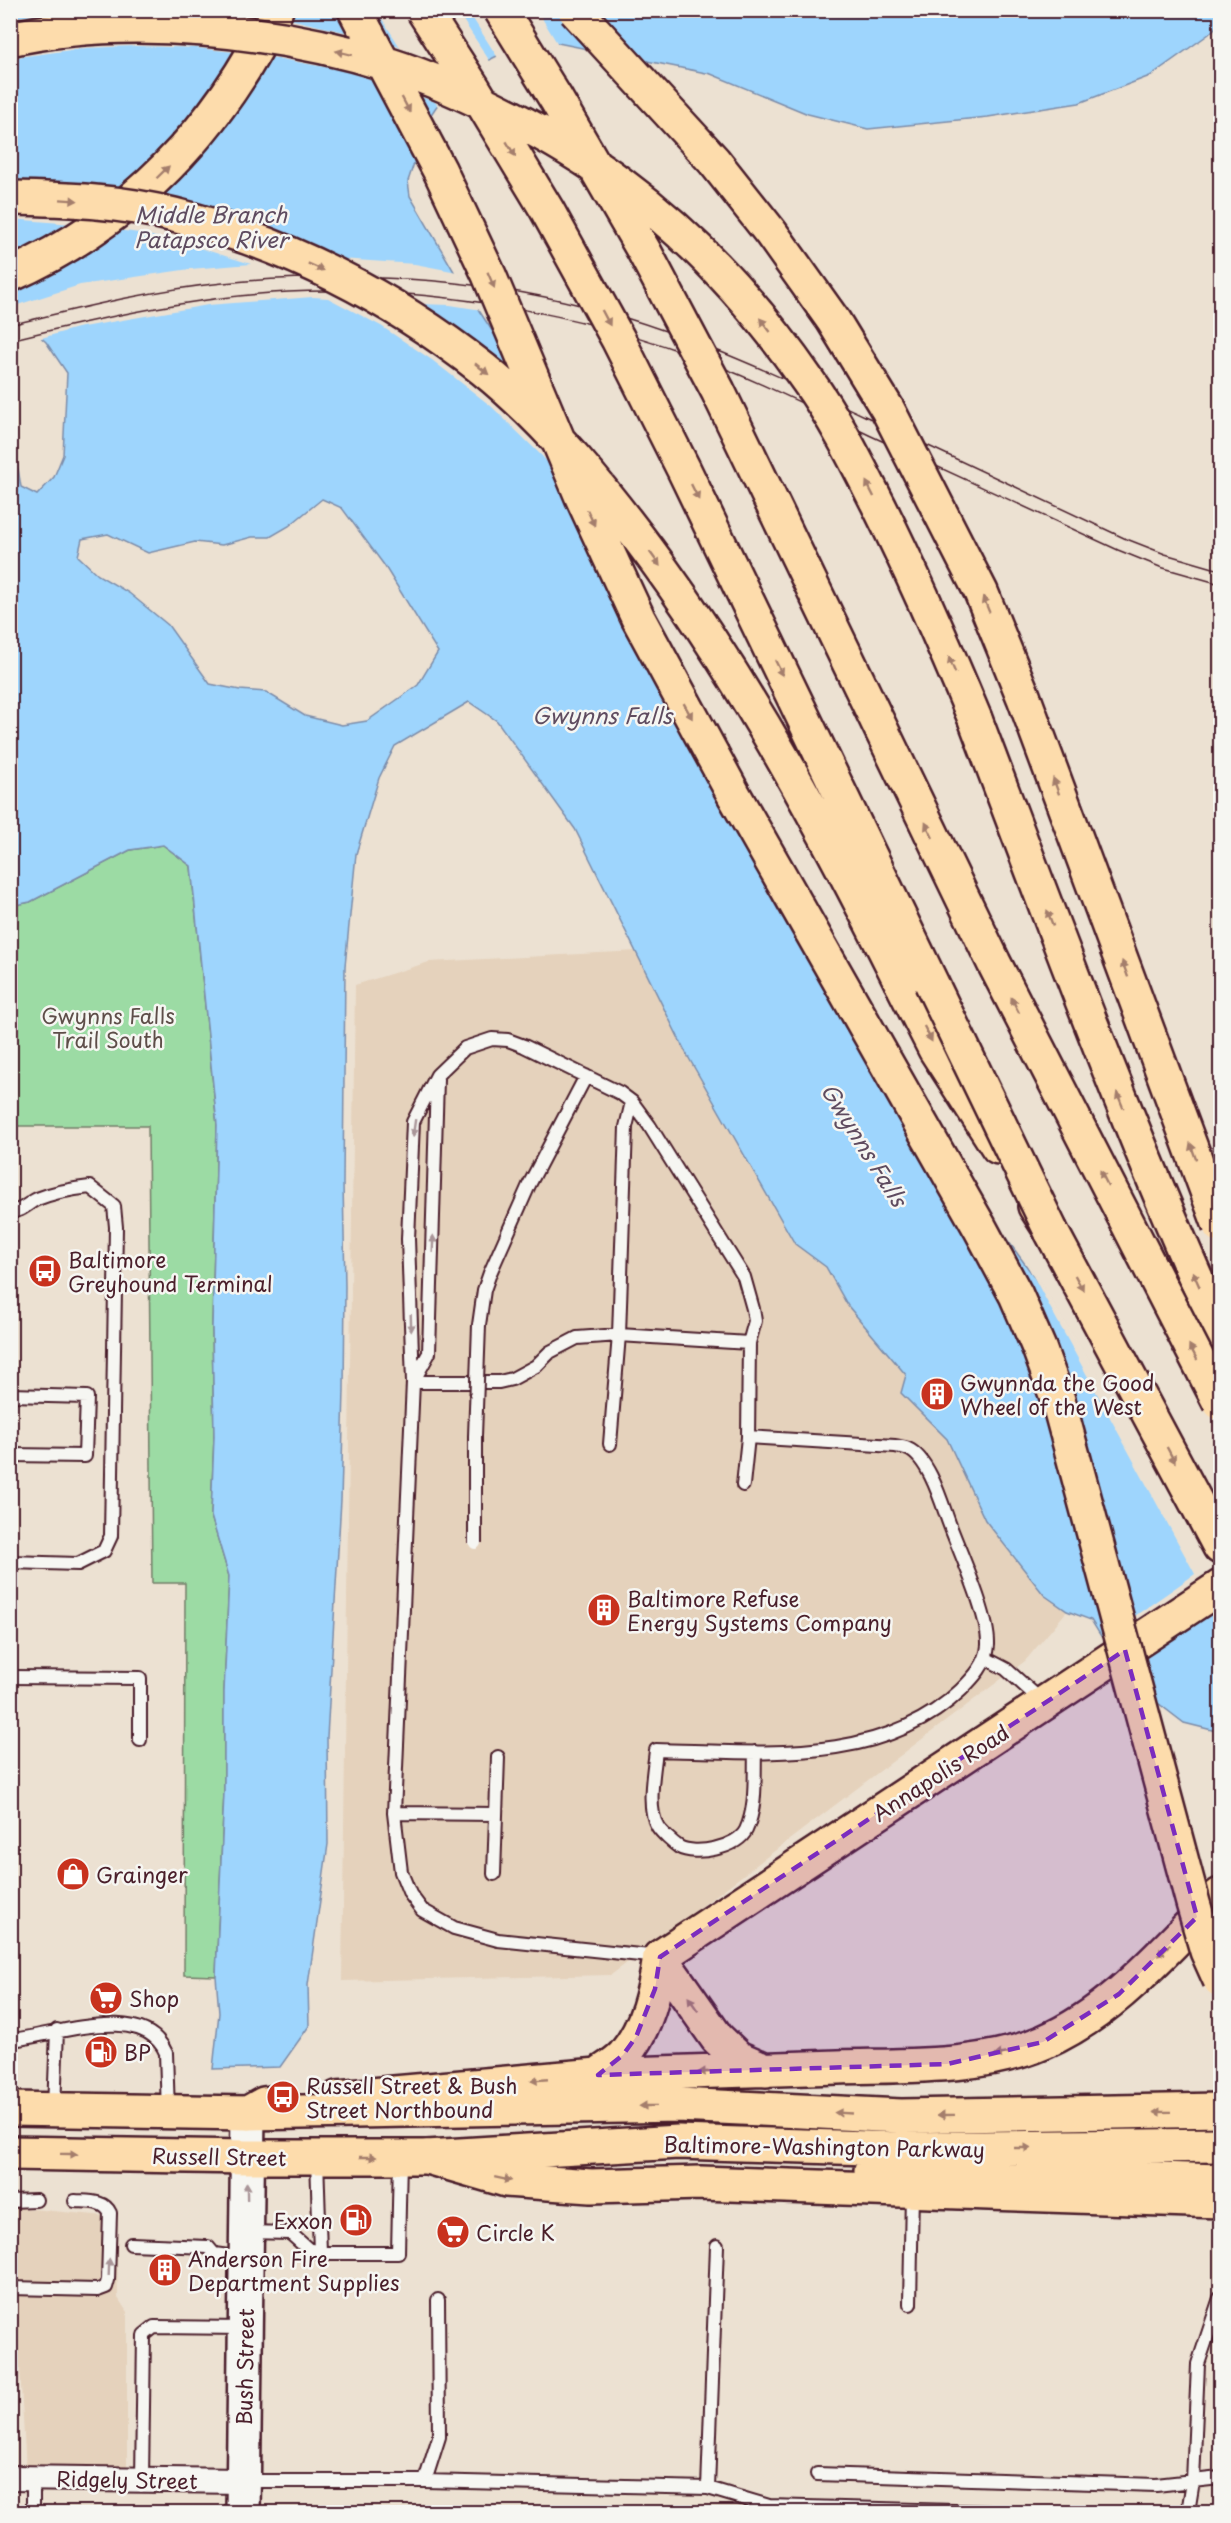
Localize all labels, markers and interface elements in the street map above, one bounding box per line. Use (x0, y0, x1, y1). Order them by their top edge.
one-way arrow (335, 48, 353, 57)
one-way arrow (400, 96, 410, 114)
one-way arrow (505, 141, 516, 157)
one-way arrow (155, 166, 169, 180)
one-way arrow (59, 195, 78, 204)
water label: Middle Branch Patapsco River (134, 197, 291, 255)
one-way arrow (308, 262, 325, 271)
one-way arrow (486, 272, 496, 290)
one-way arrow (602, 310, 611, 327)
one-way arrow (760, 317, 772, 332)
one-way arrow (474, 362, 489, 374)
one-way arrow (865, 480, 875, 497)
one-way arrow (690, 484, 699, 501)
one-way arrow (587, 509, 596, 526)
one-way arrow (648, 552, 660, 567)
one-way arrow (981, 595, 991, 613)
one-way arrow (947, 656, 957, 674)
one-way arrow (774, 660, 783, 677)
water label: Gwynns Falls (532, 698, 674, 731)
one-way arrow (683, 703, 693, 720)
one-way arrow (1051, 777, 1061, 795)
one-way arrow (924, 821, 933, 838)
one-way arrow (1045, 909, 1054, 927)
one-way arrow (1119, 960, 1129, 978)
one-way arrow (1010, 996, 1020, 1013)
park label: Gwynns Falls Trail South (41, 999, 175, 1055)
one-way arrow (923, 1025, 932, 1042)
water label: Gwynns Falls (814, 1076, 917, 1214)
one-way arrow (1115, 1090, 1125, 1108)
one-way arrow (409, 1119, 418, 1138)
one-way arrow (1187, 1142, 1197, 1160)
one-way arrow (1099, 1170, 1108, 1187)
one-way arrow (428, 1235, 437, 1254)
place label: Baltimore Greyhound Terminal (68, 1243, 272, 1299)
bus stop icon: Baltimore Greyhound Terminal (27, 1253, 63, 1289)
one-way arrow (1192, 1271, 1201, 1288)
one-way arrow (1074, 1274, 1084, 1291)
one-way arrow (406, 1313, 416, 1332)
one-way arrow (1188, 1343, 1198, 1360)
place label: Gwynnda the Good Wheel of the West (960, 1366, 1154, 1422)
building icon: Gwynnda the Good Wheel of the West (919, 1376, 955, 1412)
one-way arrow (1166, 1446, 1176, 1463)
place label: Baltimore Refuse Energy Systems Company (627, 1582, 892, 1638)
building icon: Baltimore Refuse Energy Systems Company (586, 1592, 622, 1628)
street label: Annapolis Road (865, 1716, 1015, 1828)
shop icon: Grainger (55, 1856, 91, 1892)
place label: Grainger (96, 1858, 188, 1890)
one-way arrow (1157, 1943, 1171, 1957)
supermarket icon: Shop (88, 1980, 124, 2016)
place label: Shop (129, 1982, 179, 2014)
one-way arrow (687, 1996, 699, 2012)
fuel station icon: BP (83, 2034, 119, 2070)
place label: BP (124, 2036, 151, 2068)
one-way arrow (993, 2050, 1012, 2059)
one-way arrow (698, 2067, 717, 2076)
place label: Russell Street & Bush Street Northbound (306, 2069, 518, 2125)
one-way arrow (530, 2076, 549, 2085)
bus stop icon: Russell Street & Bush Street Northbound (265, 2079, 301, 2115)
one-way arrow (639, 2101, 658, 2111)
one-way arrow (1153, 2107, 1172, 2116)
one-way arrow (833, 2109, 852, 2118)
one-way arrow (937, 2111, 956, 2120)
street label: Baltimore-Washington Parkway (663, 2127, 985, 2165)
street label: Russell Street (151, 2139, 287, 2173)
one-way arrow (1013, 2143, 1032, 2153)
one-way arrow (59, 2149, 78, 2159)
one-way arrow (359, 2152, 378, 2162)
one-way arrow (494, 2174, 512, 2184)
one-way arrow (242, 2182, 252, 2201)
fuel station icon: Exxon (338, 2202, 374, 2238)
place label: Exxon (273, 2204, 333, 2236)
supermarket icon: Circle K (435, 2214, 471, 2250)
place label: Circle K (476, 2216, 555, 2248)
place label: Anderson Fire Department Supplies (188, 2242, 400, 2298)
building icon: Anderson Fire Department Supplies (147, 2252, 183, 2288)
one-way arrow (104, 2257, 114, 2276)
street label: Bush Street (227, 2308, 261, 2426)
street label: Ridgely Street (56, 2462, 198, 2496)

